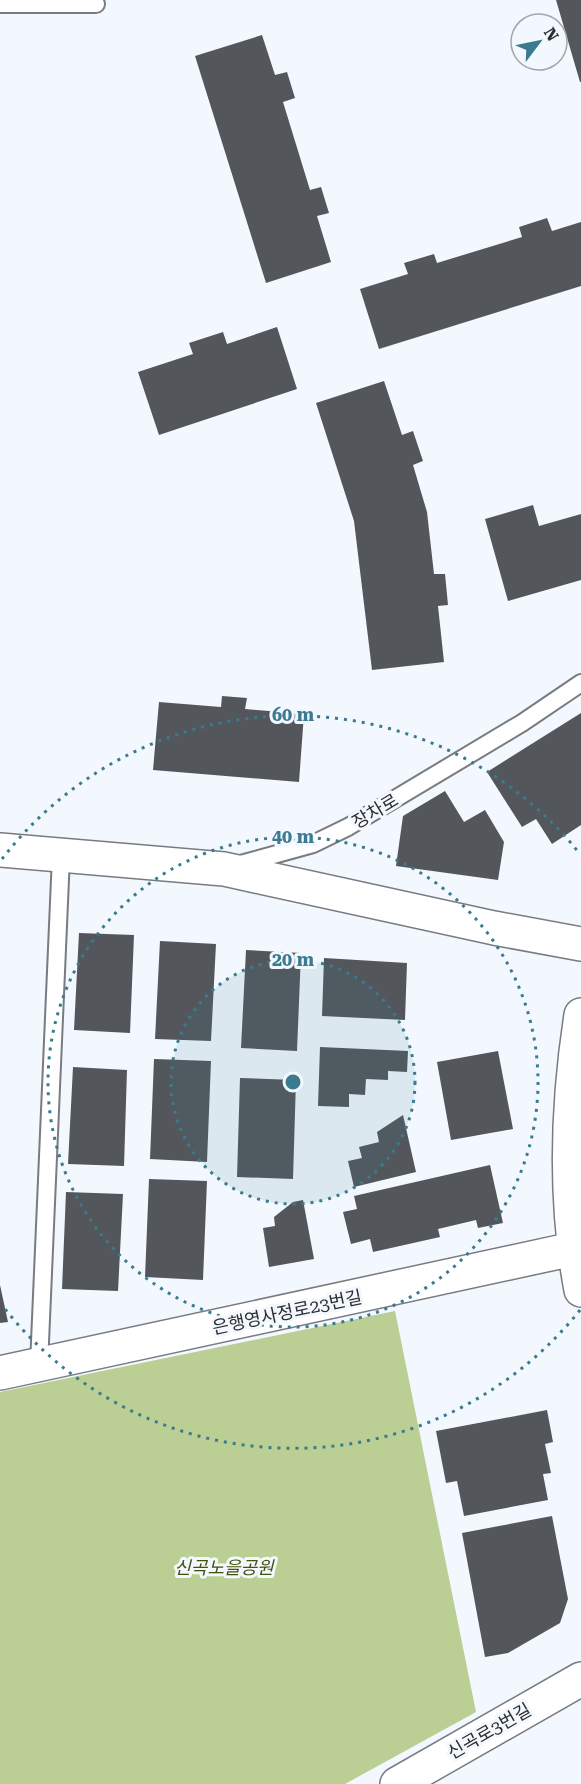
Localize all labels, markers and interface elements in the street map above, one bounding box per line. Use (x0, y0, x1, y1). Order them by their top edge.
north arrow (509, 12, 569, 72)
text: N (540, 24, 563, 45)
text: 60 m (272, 704, 315, 725)
street label: 장차로 (348, 789, 402, 833)
text: 40 m (272, 826, 315, 847)
text: 20 m (272, 949, 315, 970)
centre of rings (283, 1072, 303, 1092)
street label: 은행영사정로23번길 (210, 1286, 364, 1338)
park label: 신곡노을공원 (174, 1557, 275, 1578)
street label: 신곡로3번길 (444, 1699, 534, 1763)

